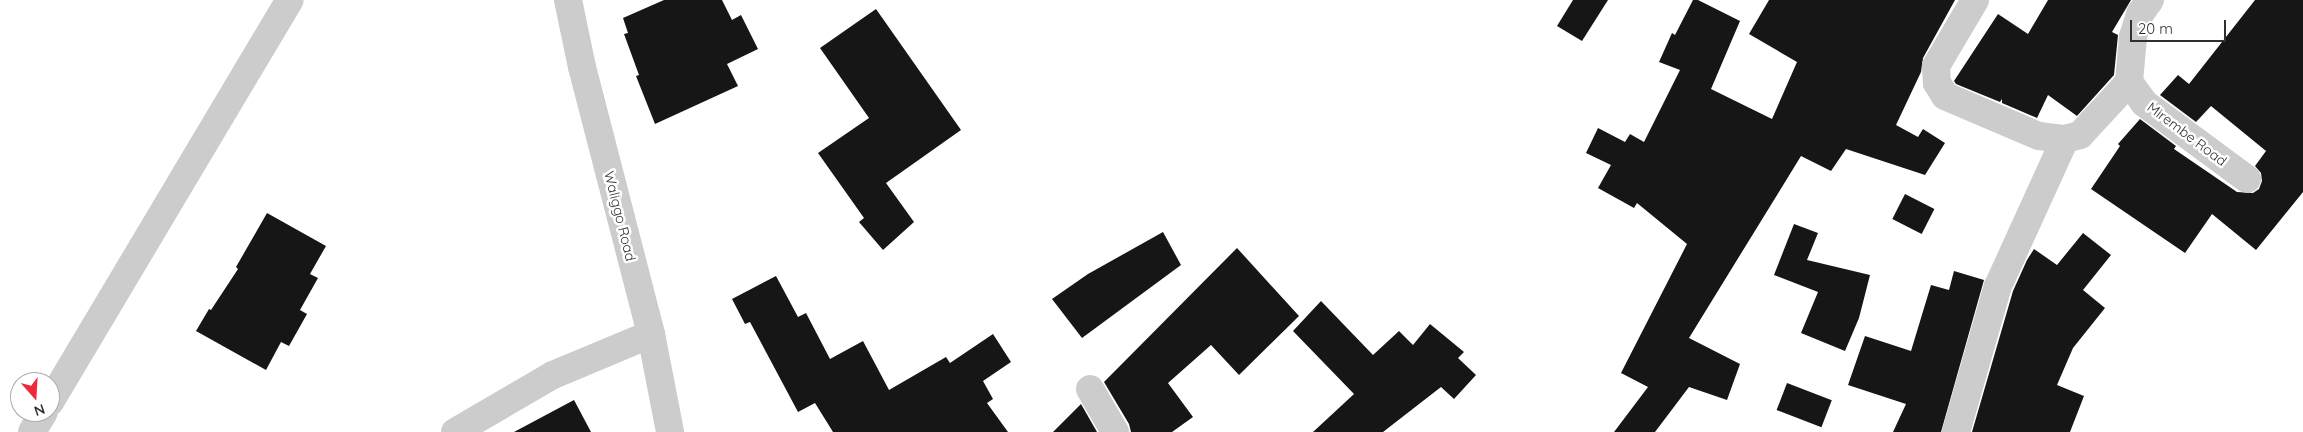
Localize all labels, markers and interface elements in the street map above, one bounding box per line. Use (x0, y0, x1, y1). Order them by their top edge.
scale bar (2133, 10, 2229, 42)
text: 20 m (2138, 19, 2173, 38)
street label: Mirembe Road (2144, 99, 2230, 169)
street label: Waliggo Road (601, 169, 639, 263)
north arrow (10, 372, 60, 422)
text: N (32, 400, 47, 420)

